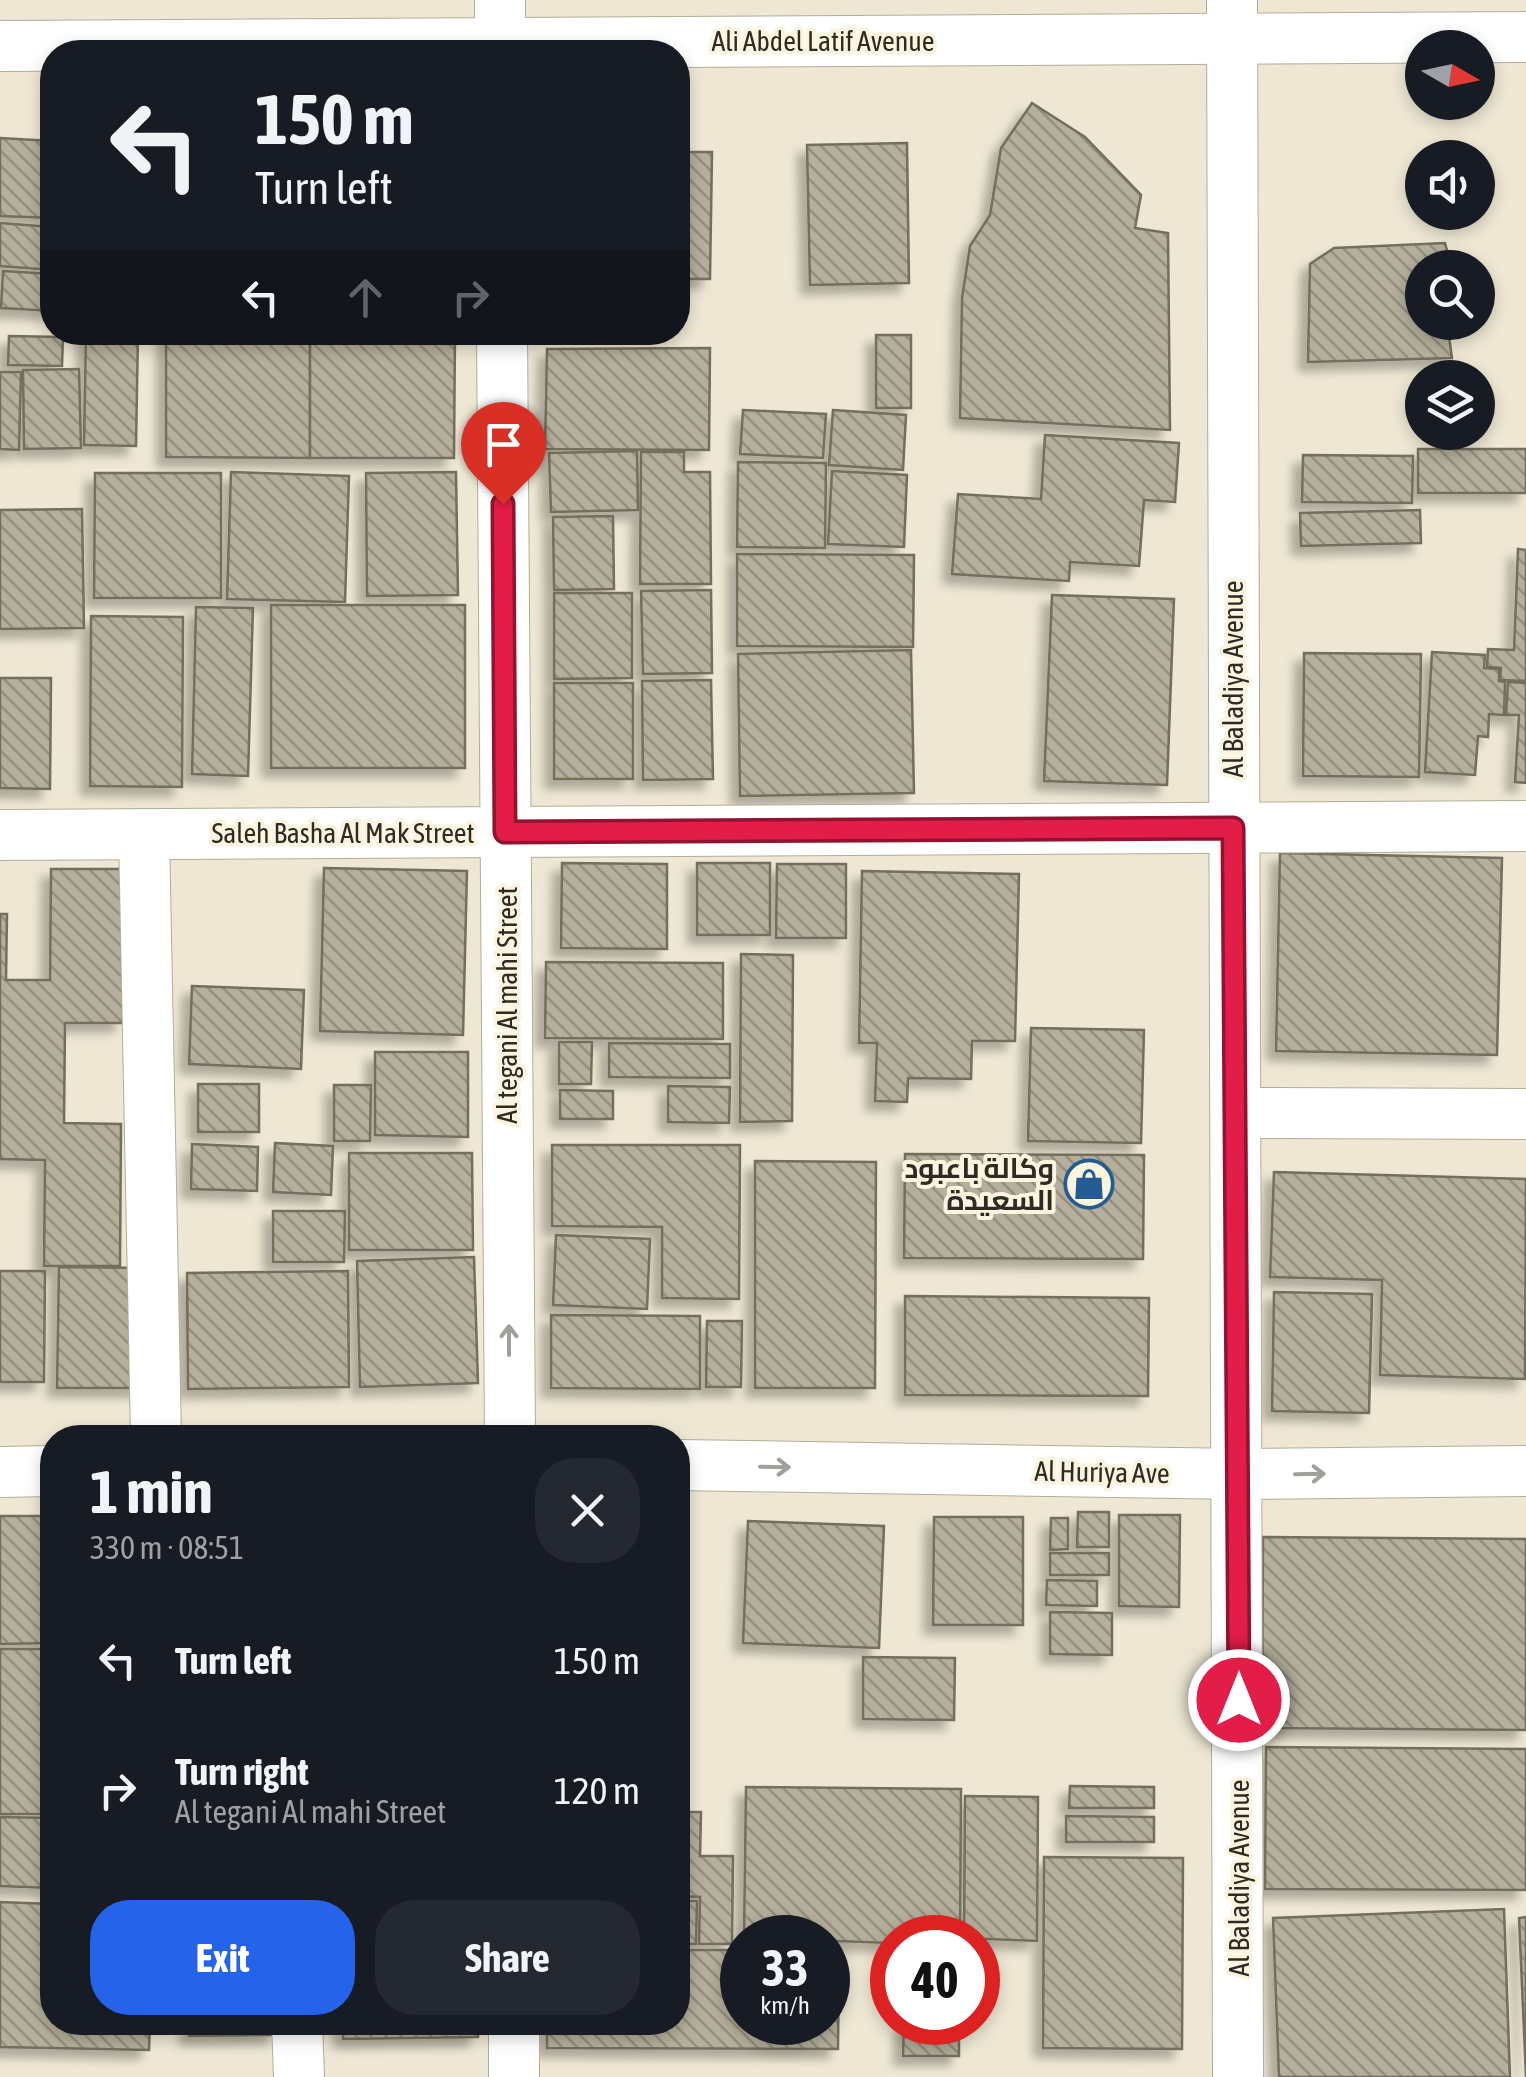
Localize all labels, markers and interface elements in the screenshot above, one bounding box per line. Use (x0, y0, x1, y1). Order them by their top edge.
street label: Ali Abdel Latif Avenue (711, 25, 935, 57)
north arrow (1405, 30, 1495, 120)
map controls (1405, 30, 1495, 450)
text: 150 m (255, 79, 414, 159)
icon: left (90, 80, 220, 210)
button: sound (1405, 140, 1495, 230)
text: Turn left (255, 162, 393, 214)
button: search (1405, 250, 1495, 340)
icon: left (233, 270, 288, 325)
icon: ahead (338, 270, 393, 325)
icon: right (443, 270, 498, 325)
button: layers (1405, 360, 1495, 450)
pin (461, 402, 546, 505)
icon: arrive (476, 417, 531, 472)
street label: Al Baladiya Avenue (1217, 580, 1249, 778)
street label: Saleh Basha Al Mak Street (211, 817, 475, 849)
street label: Al tegani Al mahi Street (491, 886, 523, 1124)
place label: وكالة باعبود السعيدة (904, 1152, 1054, 1216)
shop icon: وكالة باعبود السعيدة (1063, 1158, 1115, 1210)
one-way arrow (500, 1325, 518, 1358)
street label: Al Huriya Ave (1034, 1455, 1170, 1489)
text: 1 min (90, 1457, 213, 1526)
button: close (535, 1458, 640, 1563)
one-way arrow (758, 1458, 790, 1476)
one-way arrow (1293, 1464, 1325, 1483)
text: 330 m · 08:51 (90, 1529, 244, 1566)
icon: left (90, 1633, 145, 1688)
text: Turn left (175, 1639, 291, 1682)
text: 150 m (554, 1639, 640, 1682)
position arrow (1187, 1648, 1291, 1752)
text: Turn right (175, 1750, 309, 1793)
icon: right (90, 1763, 145, 1818)
text: 120 m (554, 1769, 640, 1812)
street label: Al Baladiya Avenue (1223, 1779, 1255, 1977)
text: Al tegani Al mahi Street (175, 1793, 446, 1830)
button: Exit (90, 1900, 355, 2015)
button: Share (375, 1900, 640, 2015)
speed limit sign: 40 (870, 1915, 1000, 2045)
text: 33 (761, 1939, 808, 1997)
text: km/h (760, 1991, 810, 2019)

